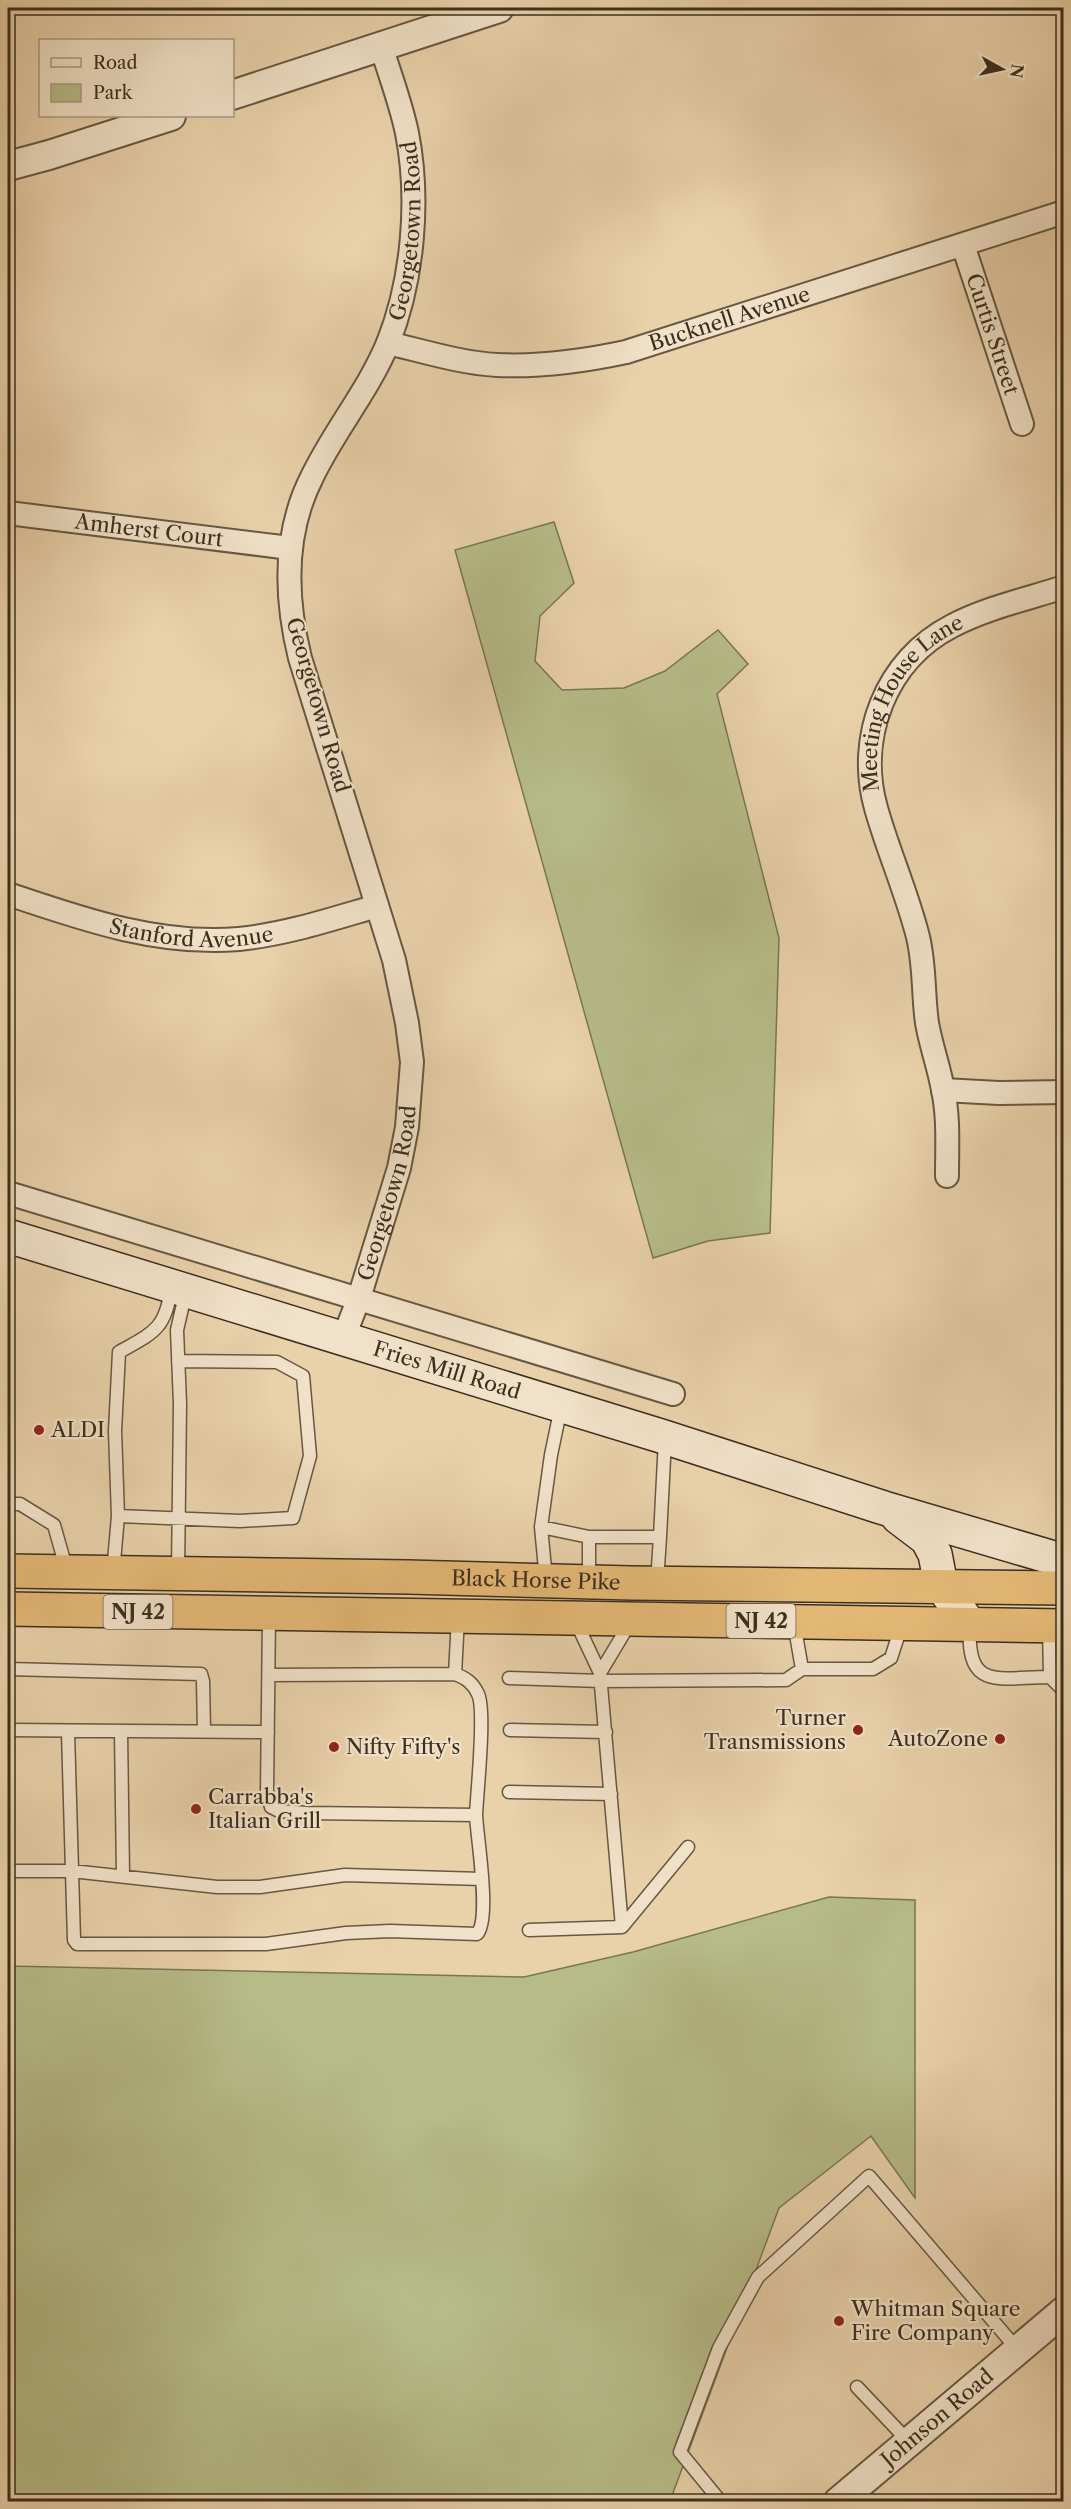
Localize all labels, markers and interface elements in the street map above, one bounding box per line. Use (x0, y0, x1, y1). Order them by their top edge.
legend (39, 39, 234, 117)
north arrow (972, 39, 1032, 99)
text: Road (93, 52, 138, 74)
text: N (1006, 63, 1028, 79)
text: Park (93, 82, 134, 104)
street label: Georgetown Road (384, 139, 425, 324)
street label: Curtis Street (961, 270, 1025, 398)
street label: Bucknell Avenue (646, 281, 813, 356)
street label: Amherst Court (72, 508, 225, 552)
street label: Meeting House Lane (857, 609, 967, 793)
street label: Georgetown Road (282, 615, 355, 795)
street label: Stanford Avenue (107, 913, 275, 952)
street label: Georgetown Road (352, 1104, 421, 1284)
street label: Fries Mill Road (370, 1336, 524, 1404)
place label: ALDI (50, 1417, 105, 1442)
marker: ALDI (32, 1423, 46, 1437)
street label: Black Horse Pike (451, 1565, 621, 1595)
road number: NJ 42 (104, 1595, 172, 1629)
road number: NJ 42 (726, 1604, 795, 1638)
place label: Turner Transmissions (704, 1705, 846, 1754)
marker: Turner Transmissions (851, 1723, 865, 1737)
place label: AutoZone (887, 1726, 988, 1751)
marker: AutoZone (993, 1732, 1007, 1746)
place label: Nifty Fifty's (346, 1734, 460, 1759)
marker: Nifty Fifty's (327, 1740, 341, 1754)
place label: Carrabba's Italian Grill (208, 1784, 321, 1833)
marker: Carrabba's Italian Grill (189, 1802, 203, 1816)
place label: Whitman Square Fire Company (850, 2296, 1020, 2345)
marker: Whitman Square Fire Company (832, 2314, 846, 2328)
street label: Johnson Road (873, 2363, 998, 2474)

